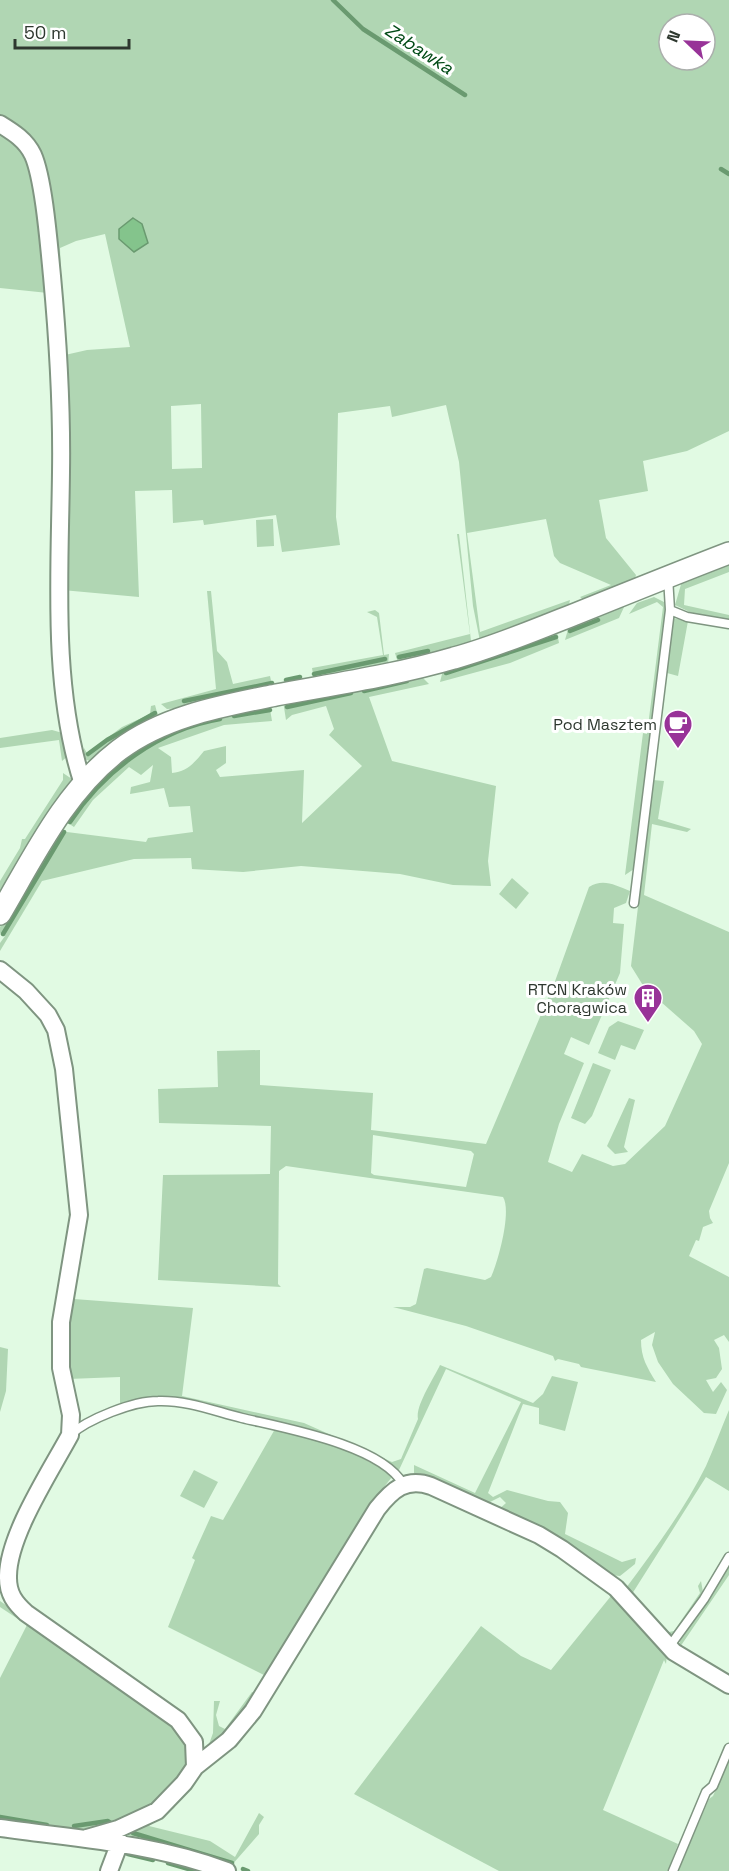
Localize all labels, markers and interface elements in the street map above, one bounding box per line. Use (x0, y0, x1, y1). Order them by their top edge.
scale bar (15, 12, 129, 50)
north arrow (657, 12, 717, 72)
water label: Zabawka (381, 18, 458, 79)
text: 50 m (24, 21, 66, 44)
text: N (662, 27, 685, 45)
cafe icon: Pod Masztem (662, 708, 694, 750)
place label: Pod Masztem (553, 714, 657, 735)
place label: RTCN Kraków Chorągwica (528, 979, 627, 1018)
building icon: RTCN Kraków Chorągwica (632, 982, 664, 1024)

